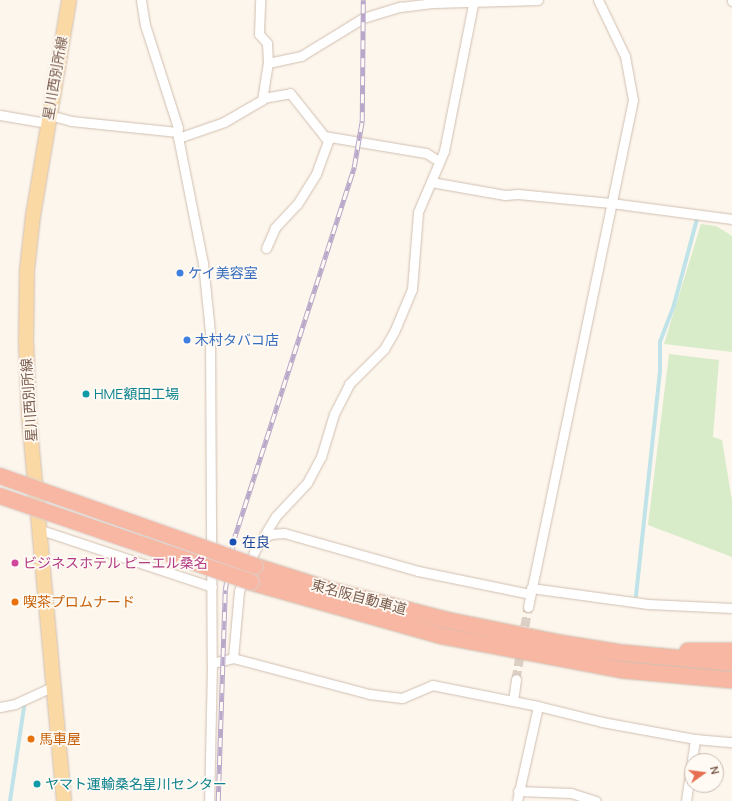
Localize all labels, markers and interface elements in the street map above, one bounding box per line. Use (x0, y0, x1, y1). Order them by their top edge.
street label: 星川西別所線 (39, 35, 71, 121)
place label: ケイ美容室 (188, 265, 258, 281)
marker: ケイ美容室 (175, 268, 185, 278)
place label: 木村タバコ店 (195, 332, 279, 348)
marker: 木村タバコ店 (182, 335, 192, 345)
street label: 星川西別所線 (18, 358, 40, 442)
place label: HME額田工場 (94, 386, 179, 402)
marker: HME額田工場 (81, 389, 91, 399)
place label: 在良 (242, 534, 270, 550)
marker: 在良 (227, 536, 239, 548)
place label: ビジネスホテル ピーエル桑名 (23, 555, 208, 571)
marker: ビジネスホテル ピーエル桑名 (10, 558, 20, 568)
street label: 東名阪自動車道 (309, 576, 409, 618)
place label: 喫茶プロムナード (23, 594, 135, 610)
marker: 喫茶プロムナード (10, 597, 20, 607)
place label: 馬車屋 (39, 731, 81, 747)
marker: 馬車屋 (26, 734, 36, 744)
north arrow (684, 753, 724, 793)
text: N (707, 765, 723, 776)
place label: ヤマト運輸桑名星川センター (45, 776, 227, 792)
marker: ヤマト運輸桑名星川センター (32, 779, 42, 789)

